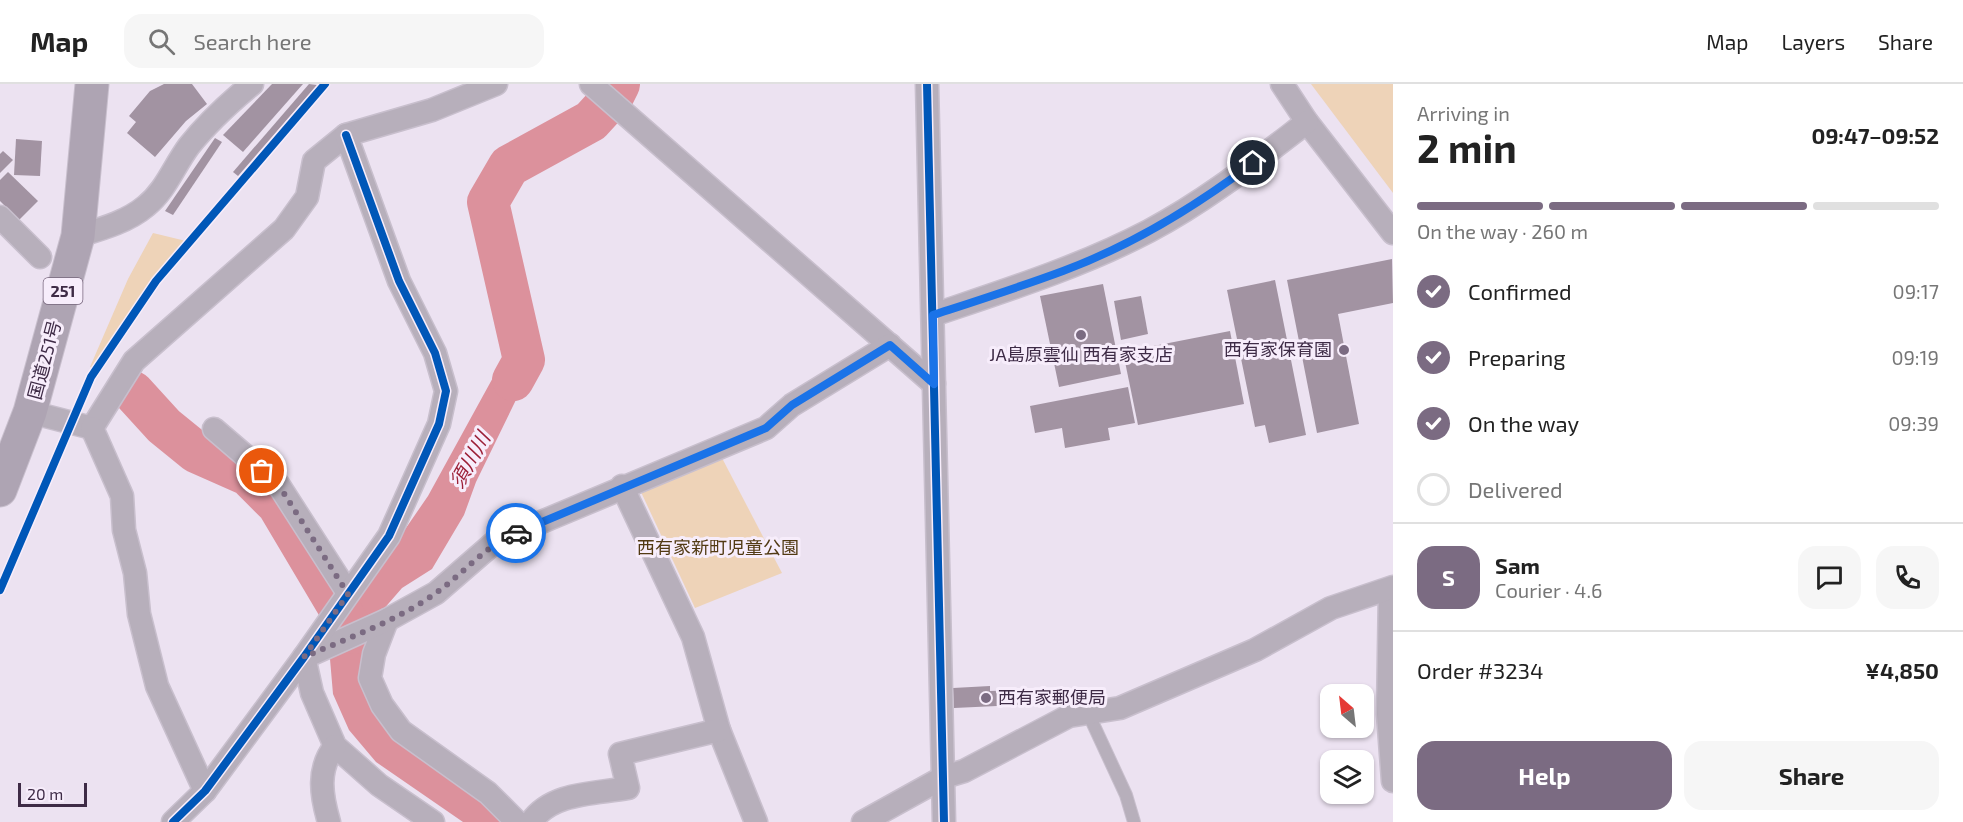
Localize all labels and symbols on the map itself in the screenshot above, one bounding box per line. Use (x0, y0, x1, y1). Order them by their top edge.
pin (1227, 137, 1278, 188)
road number: 251 (44, 278, 82, 304)
street label: 国道251号 (23, 318, 65, 402)
marker: JA島原雲仙 西有家支店 (1074, 328, 1088, 342)
place label: 西有家保育園 (1224, 338, 1332, 360)
place label: JA島原雲仙 西有家支店 (989, 343, 1173, 365)
marker: 西有家保育園 (1337, 343, 1351, 357)
water label: 須川川 (444, 426, 495, 492)
pin (236, 445, 287, 496)
courier (486, 503, 546, 563)
park label: 西有家新町児童公園 (637, 536, 799, 558)
north arrow (1320, 684, 1374, 738)
place label: 西有家郵便局 (998, 686, 1106, 708)
marker: 西有家郵便局 (979, 691, 993, 705)
scale bar (18, 780, 87, 808)

